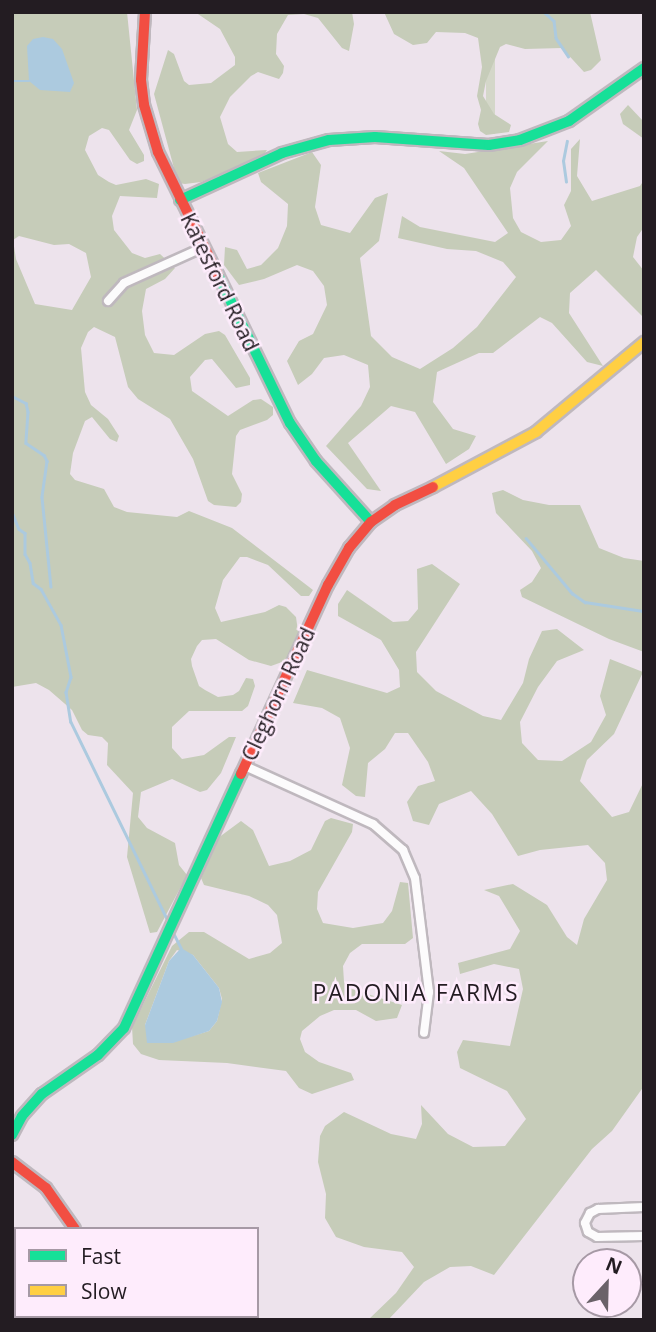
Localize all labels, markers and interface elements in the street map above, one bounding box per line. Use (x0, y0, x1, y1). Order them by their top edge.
street label: Katesford Road (176, 209, 264, 355)
street label: Cleghorn Road (236, 623, 320, 765)
district label: PADONIA FARMS (314, 978, 518, 1006)
legend (14, 1227, 259, 1318)
text: Fast (81, 1242, 121, 1270)
north arrow (572, 1248, 642, 1318)
text: N (602, 1250, 626, 1280)
text: Slow (81, 1277, 127, 1305)

